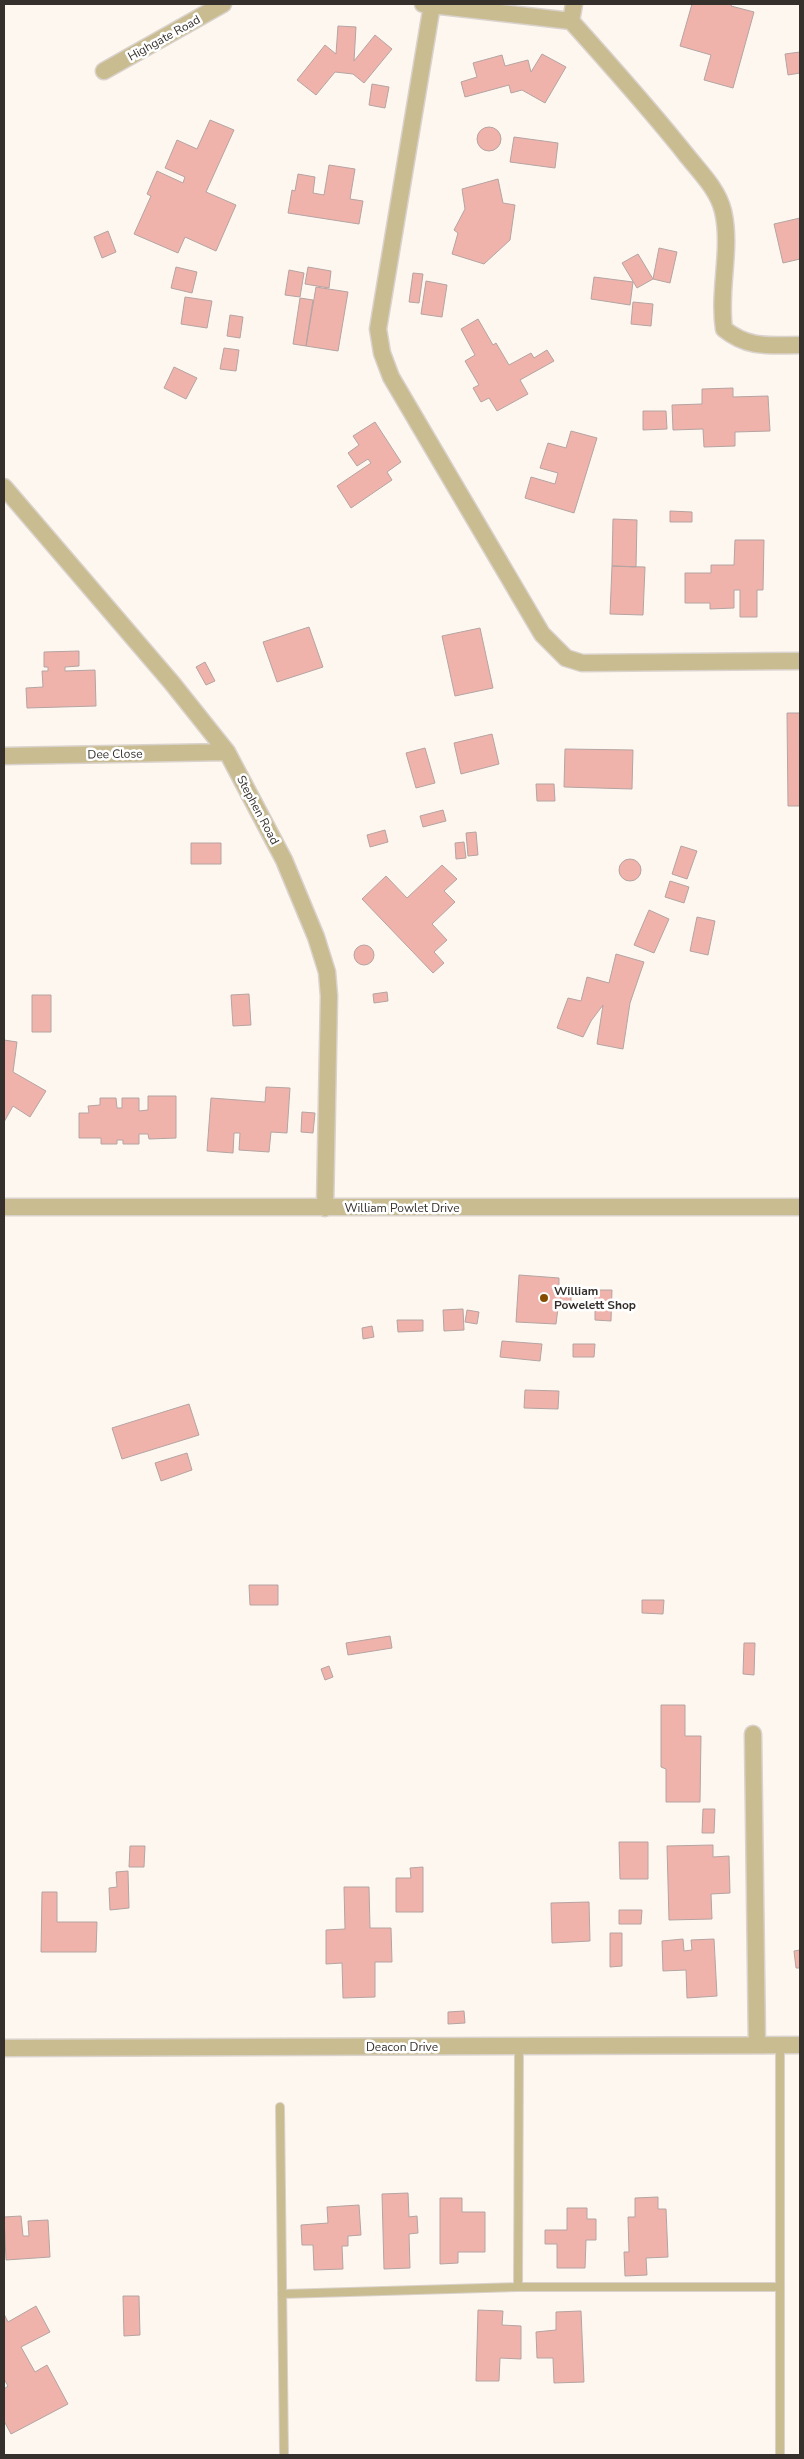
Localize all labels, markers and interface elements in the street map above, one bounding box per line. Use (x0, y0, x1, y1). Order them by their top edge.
street label: Highgate Road (125, 11, 203, 65)
street label: Dee Close (87, 746, 143, 762)
street label: Stephen Road (233, 773, 283, 847)
street label: William Powlet Drive (344, 1200, 460, 1216)
place label: William Powelett Shop (554, 1283, 636, 1313)
marker: William Powelett Shop (538, 1292, 550, 1304)
street label: Deacon Drive (366, 2039, 438, 2055)

